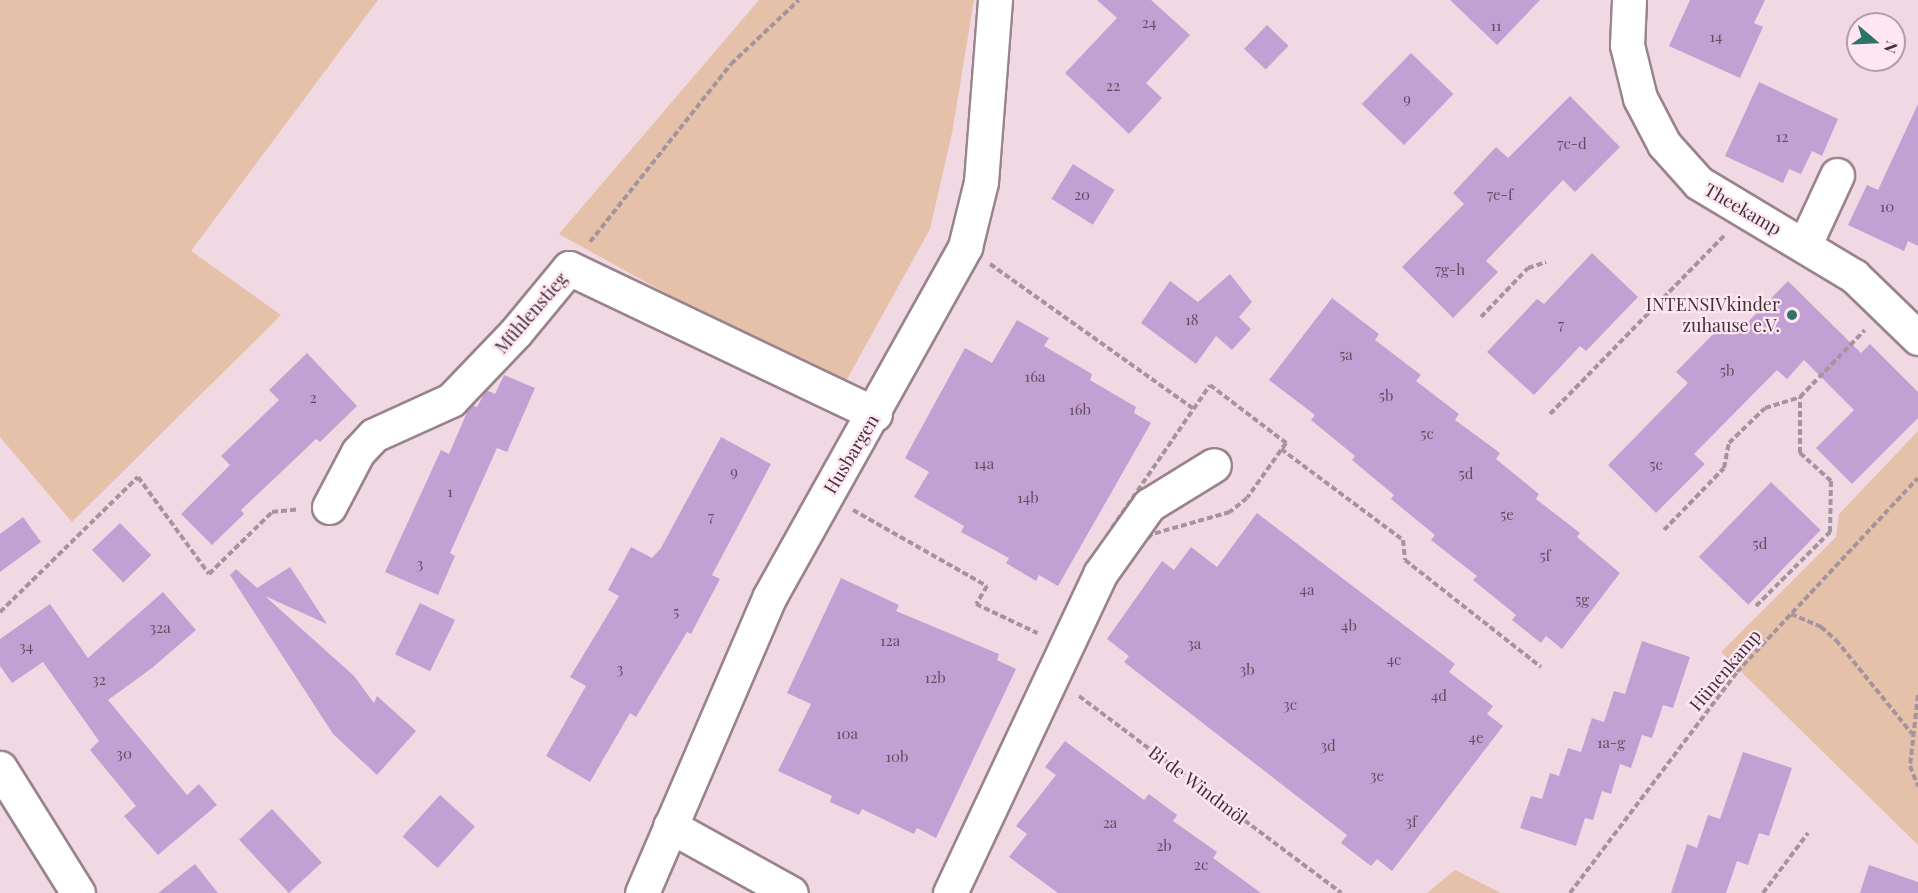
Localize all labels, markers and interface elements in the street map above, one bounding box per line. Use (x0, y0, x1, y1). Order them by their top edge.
north arrow (1846, 12, 1906, 72)
house number: 24 (1142, 14, 1156, 32)
house number: 11 (1490, 17, 1502, 35)
house number: 14 (1710, 28, 1722, 46)
text: N (1880, 38, 1903, 56)
house number: 22 (1106, 77, 1120, 95)
house number: 9 (1403, 90, 1411, 108)
house number: 12 (1776, 128, 1788, 146)
house number: 7c-d (1557, 135, 1587, 153)
street label: Theekamp (1701, 178, 1785, 240)
house number: 20 (1074, 186, 1090, 204)
house number: 7e-f (1487, 186, 1513, 204)
house number: 10 (1880, 198, 1894, 216)
house number: 7g-h (1435, 261, 1465, 279)
street label: Mühlenstieg (490, 268, 572, 358)
place label: INTENSIVkinder zuhause e.V. (1646, 294, 1780, 336)
marker: INTENSIVkinder zuhause e.V. (1785, 308, 1799, 322)
house number: 18 (1185, 311, 1199, 329)
house number: 7 (1558, 316, 1564, 334)
house number: 5a (1339, 346, 1353, 364)
house number: 5b (1720, 362, 1734, 380)
house number: 16a (1025, 368, 1045, 386)
house number: 5b (1379, 387, 1393, 405)
house number: 2 (309, 389, 317, 407)
house number: 16b (1069, 401, 1091, 419)
street label: Husbargen (819, 411, 883, 497)
house number: 5c (1420, 425, 1434, 443)
house number: 14a (974, 455, 994, 473)
house number: 5c (1649, 456, 1663, 474)
house number: 9 (730, 463, 738, 481)
house number: 5d (1459, 465, 1473, 483)
house number: 1 (447, 483, 453, 501)
house number: 14b (1017, 489, 1039, 507)
house number: 5e (1500, 506, 1514, 524)
house number: 7 (708, 508, 714, 526)
house number: 5d (1753, 535, 1767, 553)
house number: 5f (1539, 547, 1551, 565)
house number: 3 (417, 555, 423, 573)
house number: 4a (1300, 581, 1314, 599)
house number: 5g (1575, 591, 1589, 609)
house number: 5 (673, 603, 679, 621)
house number: 4b (1341, 617, 1357, 635)
house number: 32a (149, 619, 171, 637)
street label: Hünenkamp (1685, 625, 1765, 715)
house number: 12a (880, 632, 900, 650)
house number: 3a (1187, 635, 1201, 653)
house number: 34 (19, 638, 33, 656)
house number: 4c (1387, 651, 1401, 669)
house number: 3 (617, 660, 623, 678)
house number: 3b (1239, 661, 1255, 679)
house number: 12b (924, 669, 946, 687)
house number: 32 (92, 671, 106, 689)
house number: 4d (1431, 687, 1447, 705)
house number: 3c (1283, 696, 1297, 714)
house number: 10a (836, 725, 858, 743)
house number: 4e (1469, 729, 1483, 747)
house number: 1a-g (1597, 734, 1625, 752)
house number: 3d (1320, 737, 1336, 755)
street label: Bi de Windmöl (1144, 741, 1252, 829)
house number: 30 (116, 745, 132, 763)
house number: 10b (886, 748, 908, 766)
house number: 3e (1370, 767, 1384, 785)
house number: 3f (1405, 813, 1417, 831)
house number: 2a (1103, 814, 1117, 832)
house number: 2b (1156, 837, 1172, 855)
house number: 2c (1194, 856, 1208, 874)

